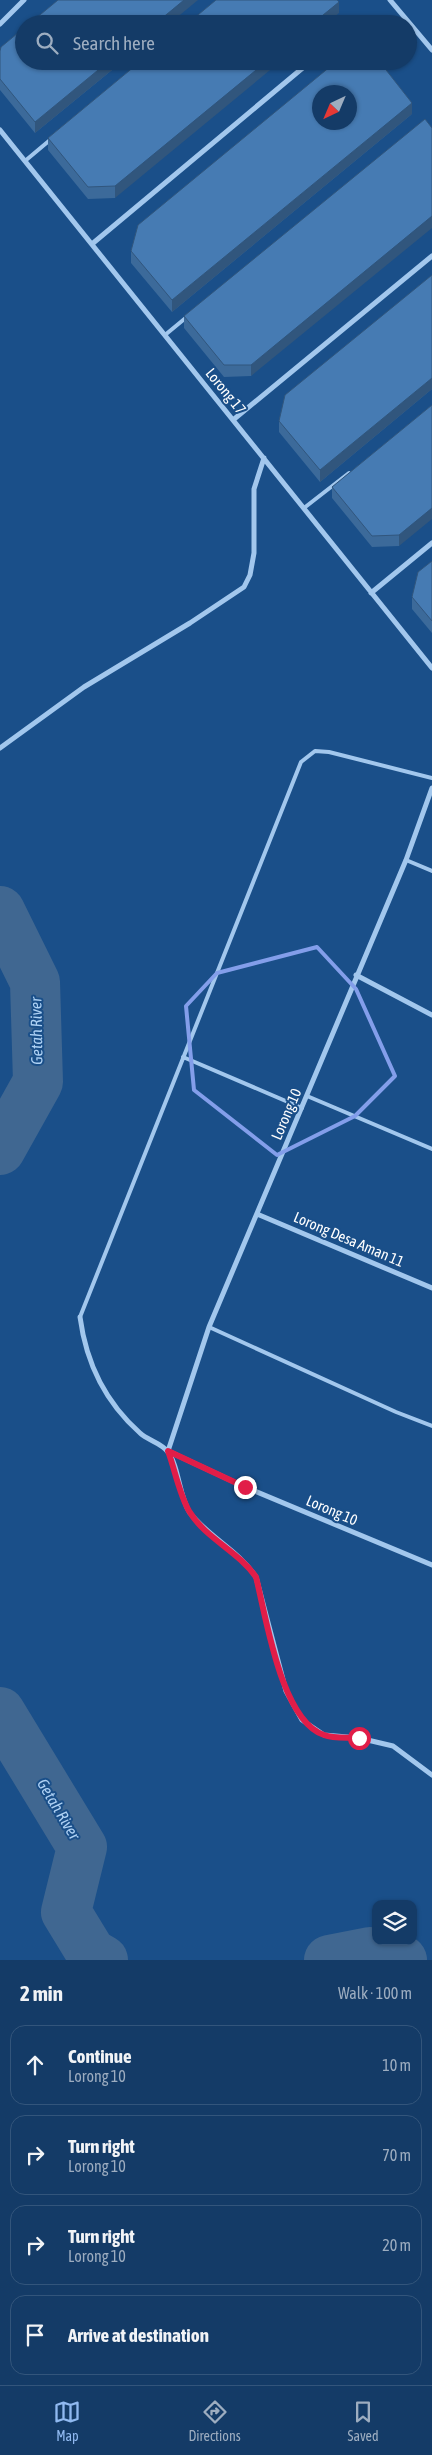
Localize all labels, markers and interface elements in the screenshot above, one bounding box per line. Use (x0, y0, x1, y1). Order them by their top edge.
search box (15, 15, 417, 70)
icon: search (33, 29, 61, 57)
text: Search here (73, 32, 155, 54)
north arrow (312, 85, 357, 130)
street label: Lorong 17 (202, 365, 250, 417)
water label: Getah River (26, 996, 46, 1065)
street label: Lorong 10 (268, 1086, 304, 1142)
street label: Lorong Desa Aman 11 (291, 1208, 407, 1270)
route end (234, 1476, 257, 1499)
street label: Lorong 10 (304, 1492, 360, 1528)
route start (348, 1727, 371, 1750)
water label: Getah River (34, 1775, 85, 1844)
map controls (372, 1900, 417, 1945)
button: layers (372, 1900, 417, 1945)
text: 2 min (20, 1981, 63, 2005)
text: Walk · 100 m (338, 1984, 412, 2002)
text: Continue (68, 2045, 132, 2067)
icon: ahead (21, 2051, 49, 2079)
text: 10 m (382, 2056, 411, 2074)
text: Lorong 10 (68, 2067, 126, 2085)
text: Turn right (68, 2135, 135, 2157)
icon: right (21, 2141, 49, 2169)
text: 70 m (382, 2146, 411, 2164)
text: Lorong 10 (68, 2157, 126, 2175)
text: Turn right (68, 2225, 135, 2247)
icon: right (21, 2231, 49, 2259)
text: 20 m (382, 2236, 411, 2254)
text: Lorong 10 (68, 2247, 126, 2265)
icon: arrive (21, 2321, 49, 2349)
text: Arrive at destination (68, 2324, 209, 2346)
tab: Map (53, 2398, 81, 2444)
tab: Directions (188, 2398, 241, 2444)
tab: Saved (348, 2398, 379, 2444)

